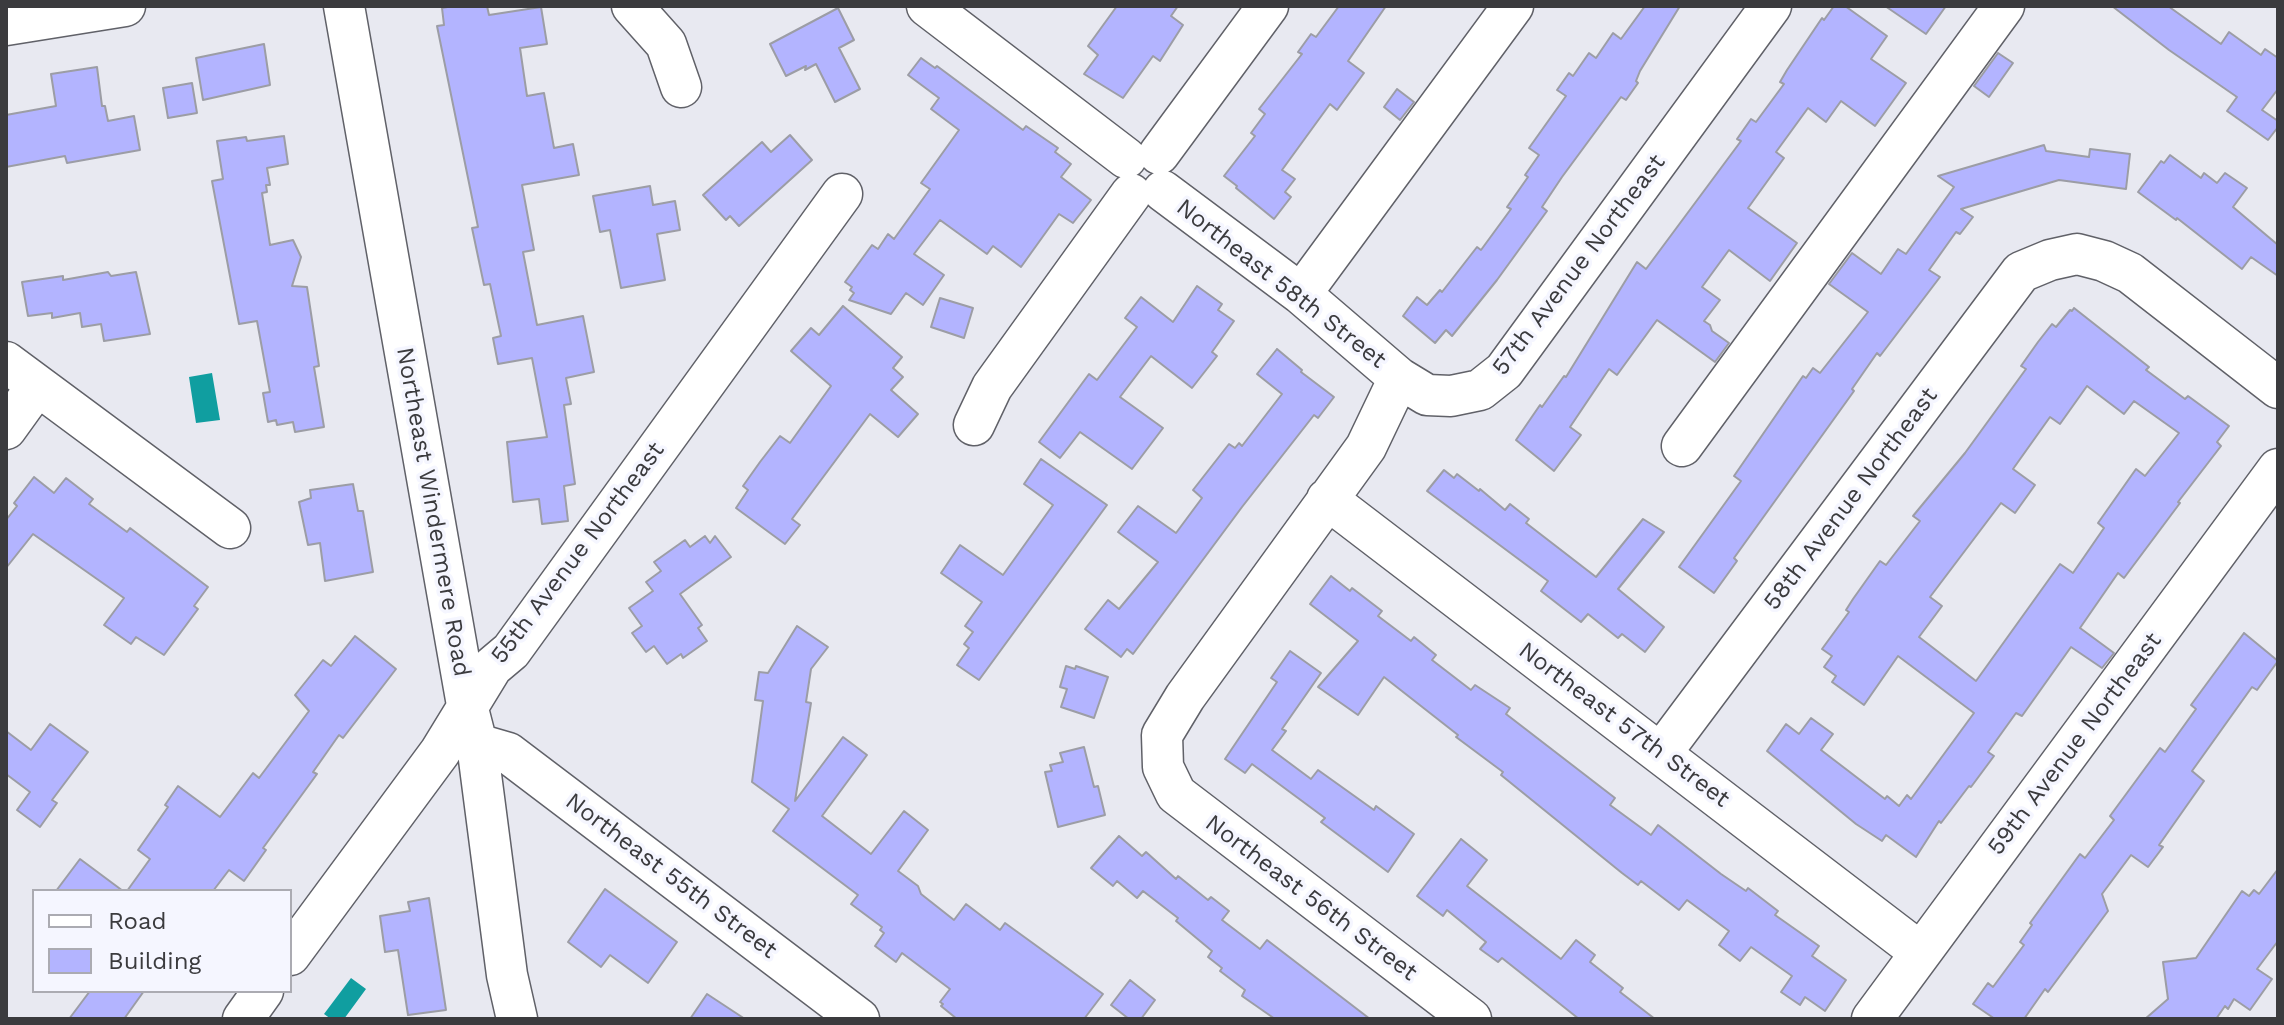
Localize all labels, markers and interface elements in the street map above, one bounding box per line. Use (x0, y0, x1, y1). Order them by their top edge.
street label: 57th Avenue Northeast (1486, 149, 1672, 381)
street label: Northeast 58th Street (1170, 193, 1392, 375)
street label: Northeast Windermere Road (390, 345, 476, 679)
street label: 58th Avenue Northeast (1758, 382, 1944, 616)
street label: 55th Avenue Northeast (485, 436, 671, 670)
street label: 59th Avenue Northeast (1982, 627, 2168, 861)
street label: Northeast 57th Street (1513, 636, 1735, 814)
street label: Northeast 55th Street (560, 787, 782, 965)
street label: Northeast 56th Street (1199, 809, 1423, 987)
legend (32, 889, 292, 993)
text: Road (108, 907, 167, 935)
text: Building (108, 947, 201, 975)

